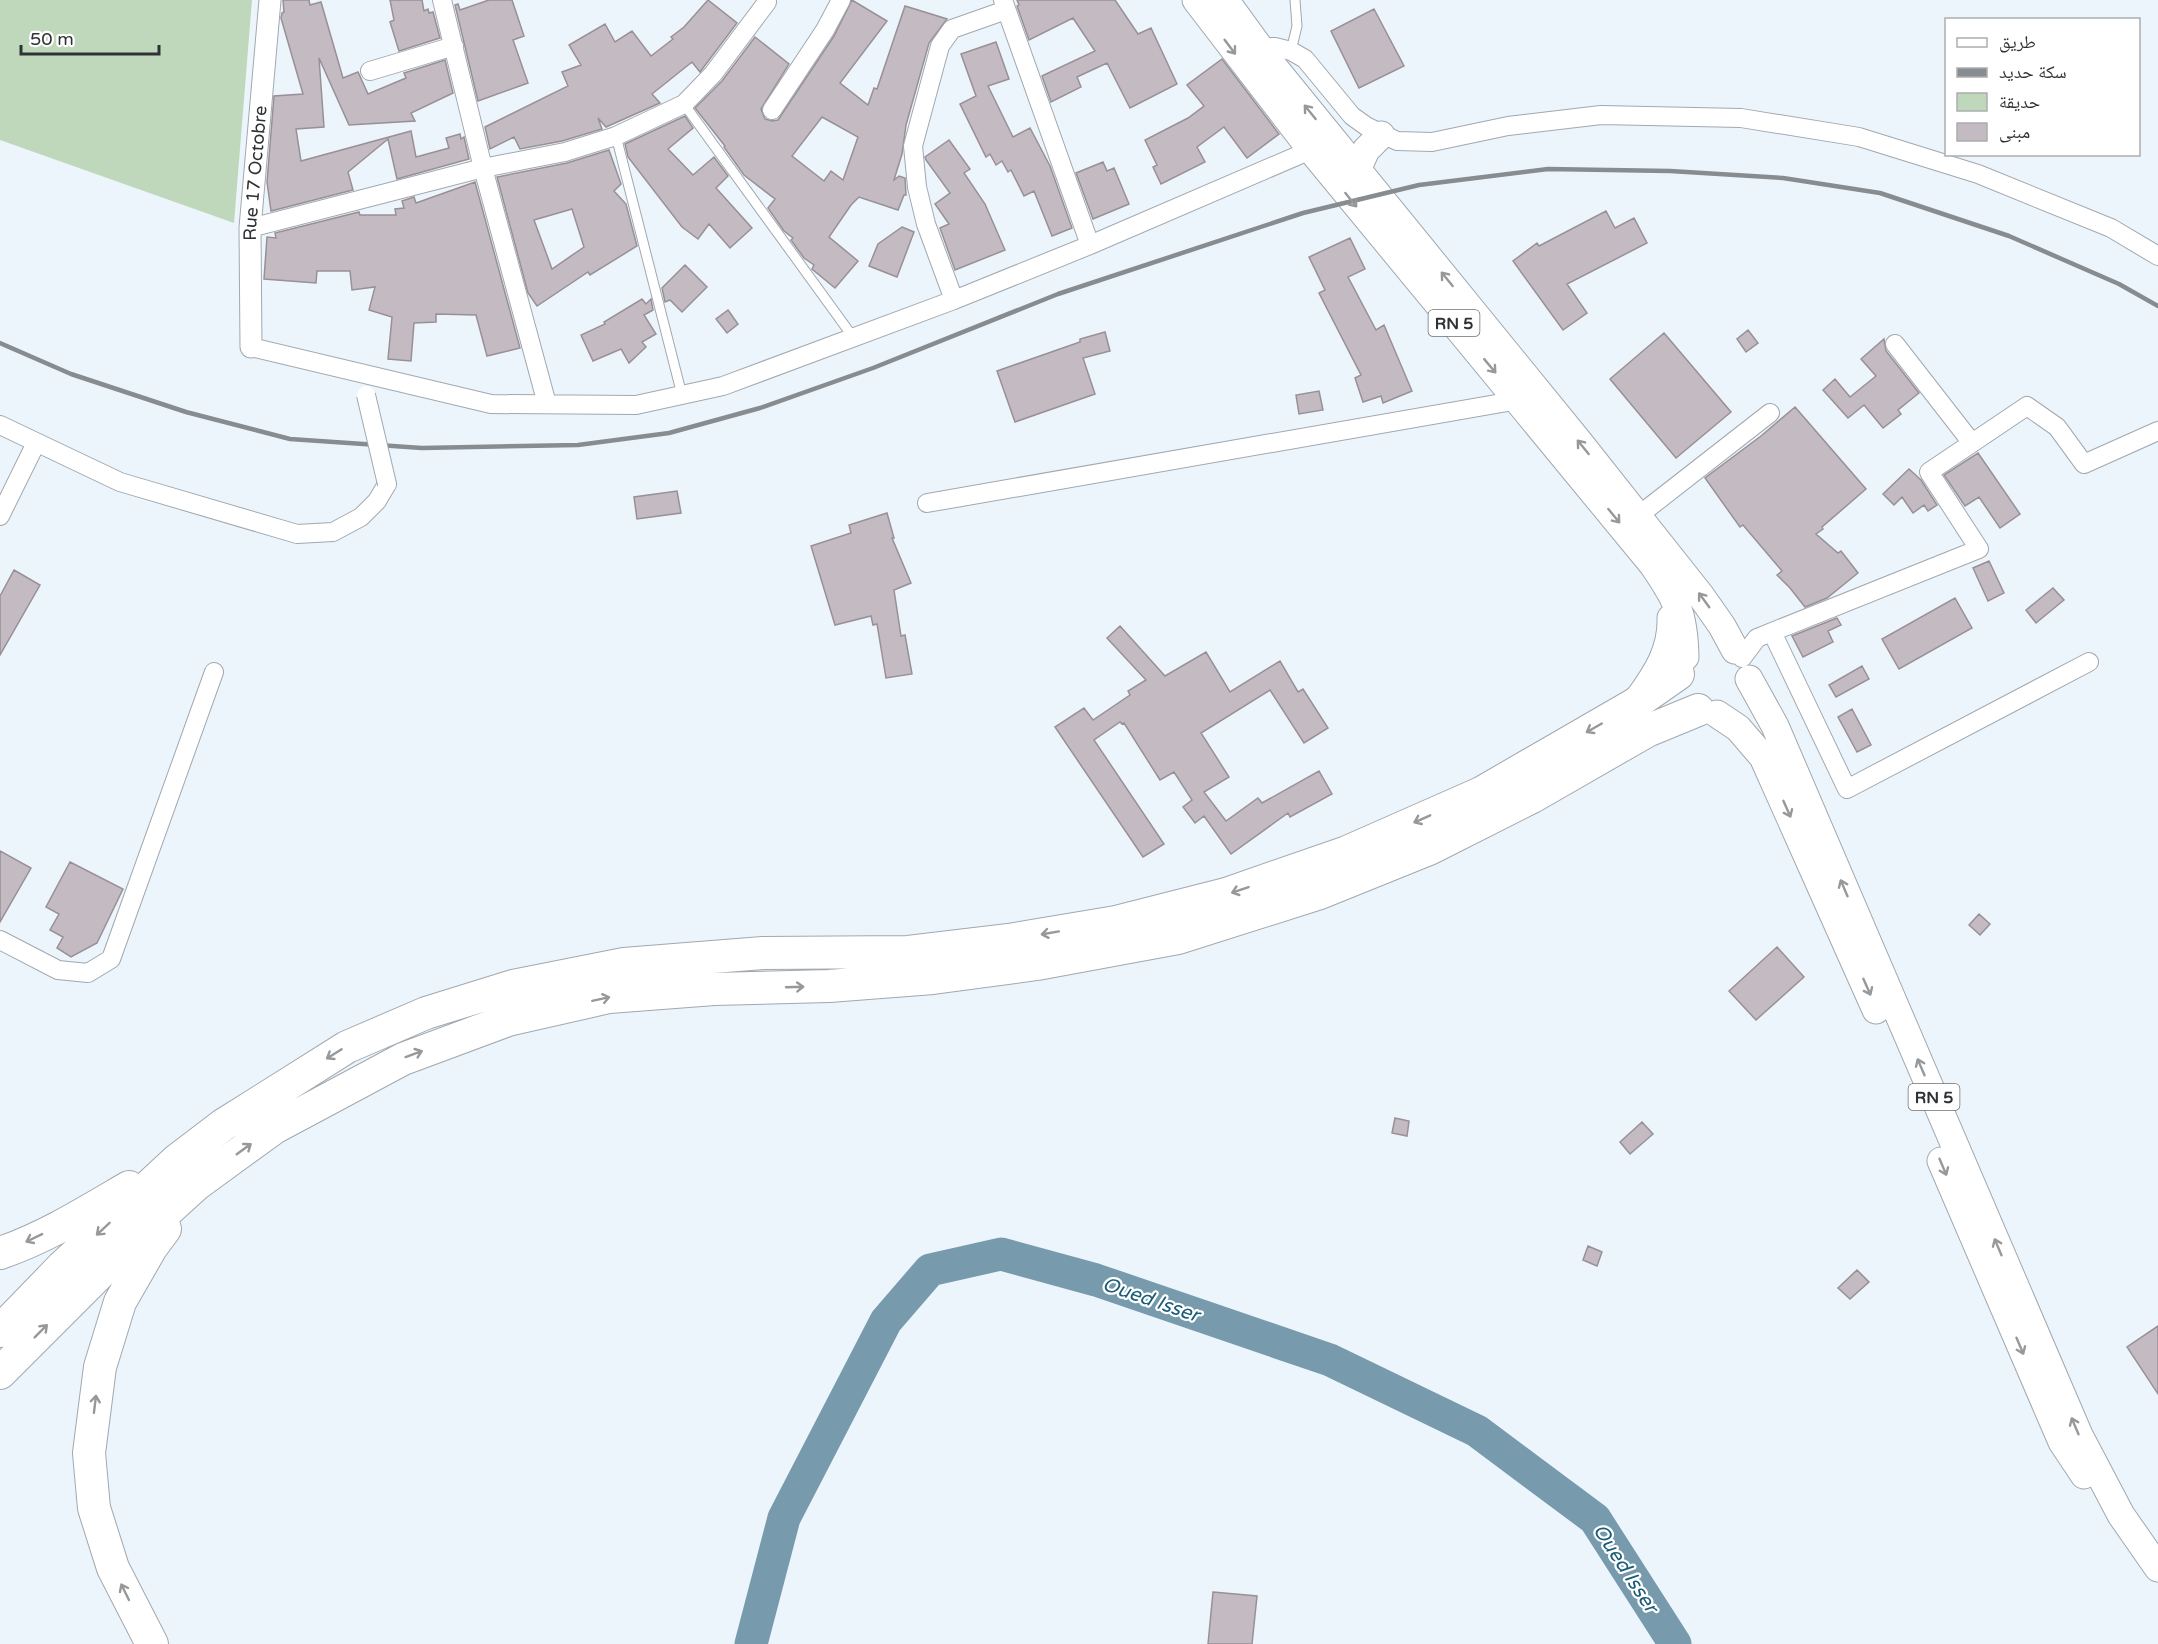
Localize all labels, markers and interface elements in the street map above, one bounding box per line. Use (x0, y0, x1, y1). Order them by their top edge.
scale bar (21, 18, 159, 56)
legend (1945, 18, 2140, 156)
text: 50 m (30, 28, 74, 50)
text: طريق (1999, 31, 2036, 53)
one-way arrow (1224, 39, 1237, 55)
text: سكة حديد (1999, 61, 2067, 83)
text: حديقة (1999, 91, 2040, 113)
one-way arrow (1304, 104, 1317, 120)
street label: Rue 17 Octobre (239, 105, 272, 241)
text: مبنى (1999, 121, 2030, 143)
one-way arrow (1345, 192, 1358, 208)
one-way arrow (1441, 271, 1454, 287)
road number: RN 5 (1428, 310, 1480, 336)
one-way arrow (1483, 358, 1497, 373)
one-way arrow (1576, 439, 1589, 455)
one-way arrow (1607, 508, 1620, 524)
one-way arrow (1697, 593, 1710, 609)
one-way arrow (1586, 722, 1603, 734)
one-way arrow (1782, 800, 1794, 818)
one-way arrow (1413, 814, 1431, 826)
one-way arrow (1838, 880, 1850, 898)
one-way arrow (1231, 885, 1250, 896)
one-way arrow (1041, 928, 1060, 939)
one-way arrow (1861, 978, 1873, 996)
one-way arrow (785, 981, 805, 992)
one-way arrow (590, 993, 610, 1004)
one-way arrow (326, 1048, 343, 1061)
one-way arrow (404, 1048, 423, 1059)
one-way arrow (1915, 1059, 1926, 1077)
road number: RN 5 (1908, 1084, 1960, 1110)
one-way arrow (236, 1143, 252, 1156)
one-way arrow (1938, 1157, 1949, 1175)
one-way arrow (96, 1221, 111, 1236)
one-way arrow (25, 1233, 43, 1245)
one-way arrow (1992, 1238, 2003, 1256)
water label: Oued Isser (1099, 1272, 1205, 1329)
one-way arrow (34, 1324, 49, 1339)
one-way arrow (2015, 1336, 2026, 1354)
one-way arrow (90, 1394, 101, 1414)
one-way arrow (2069, 1417, 2080, 1435)
water label: Oued Isser (1588, 1520, 1664, 1619)
one-way arrow (119, 1584, 131, 1602)

